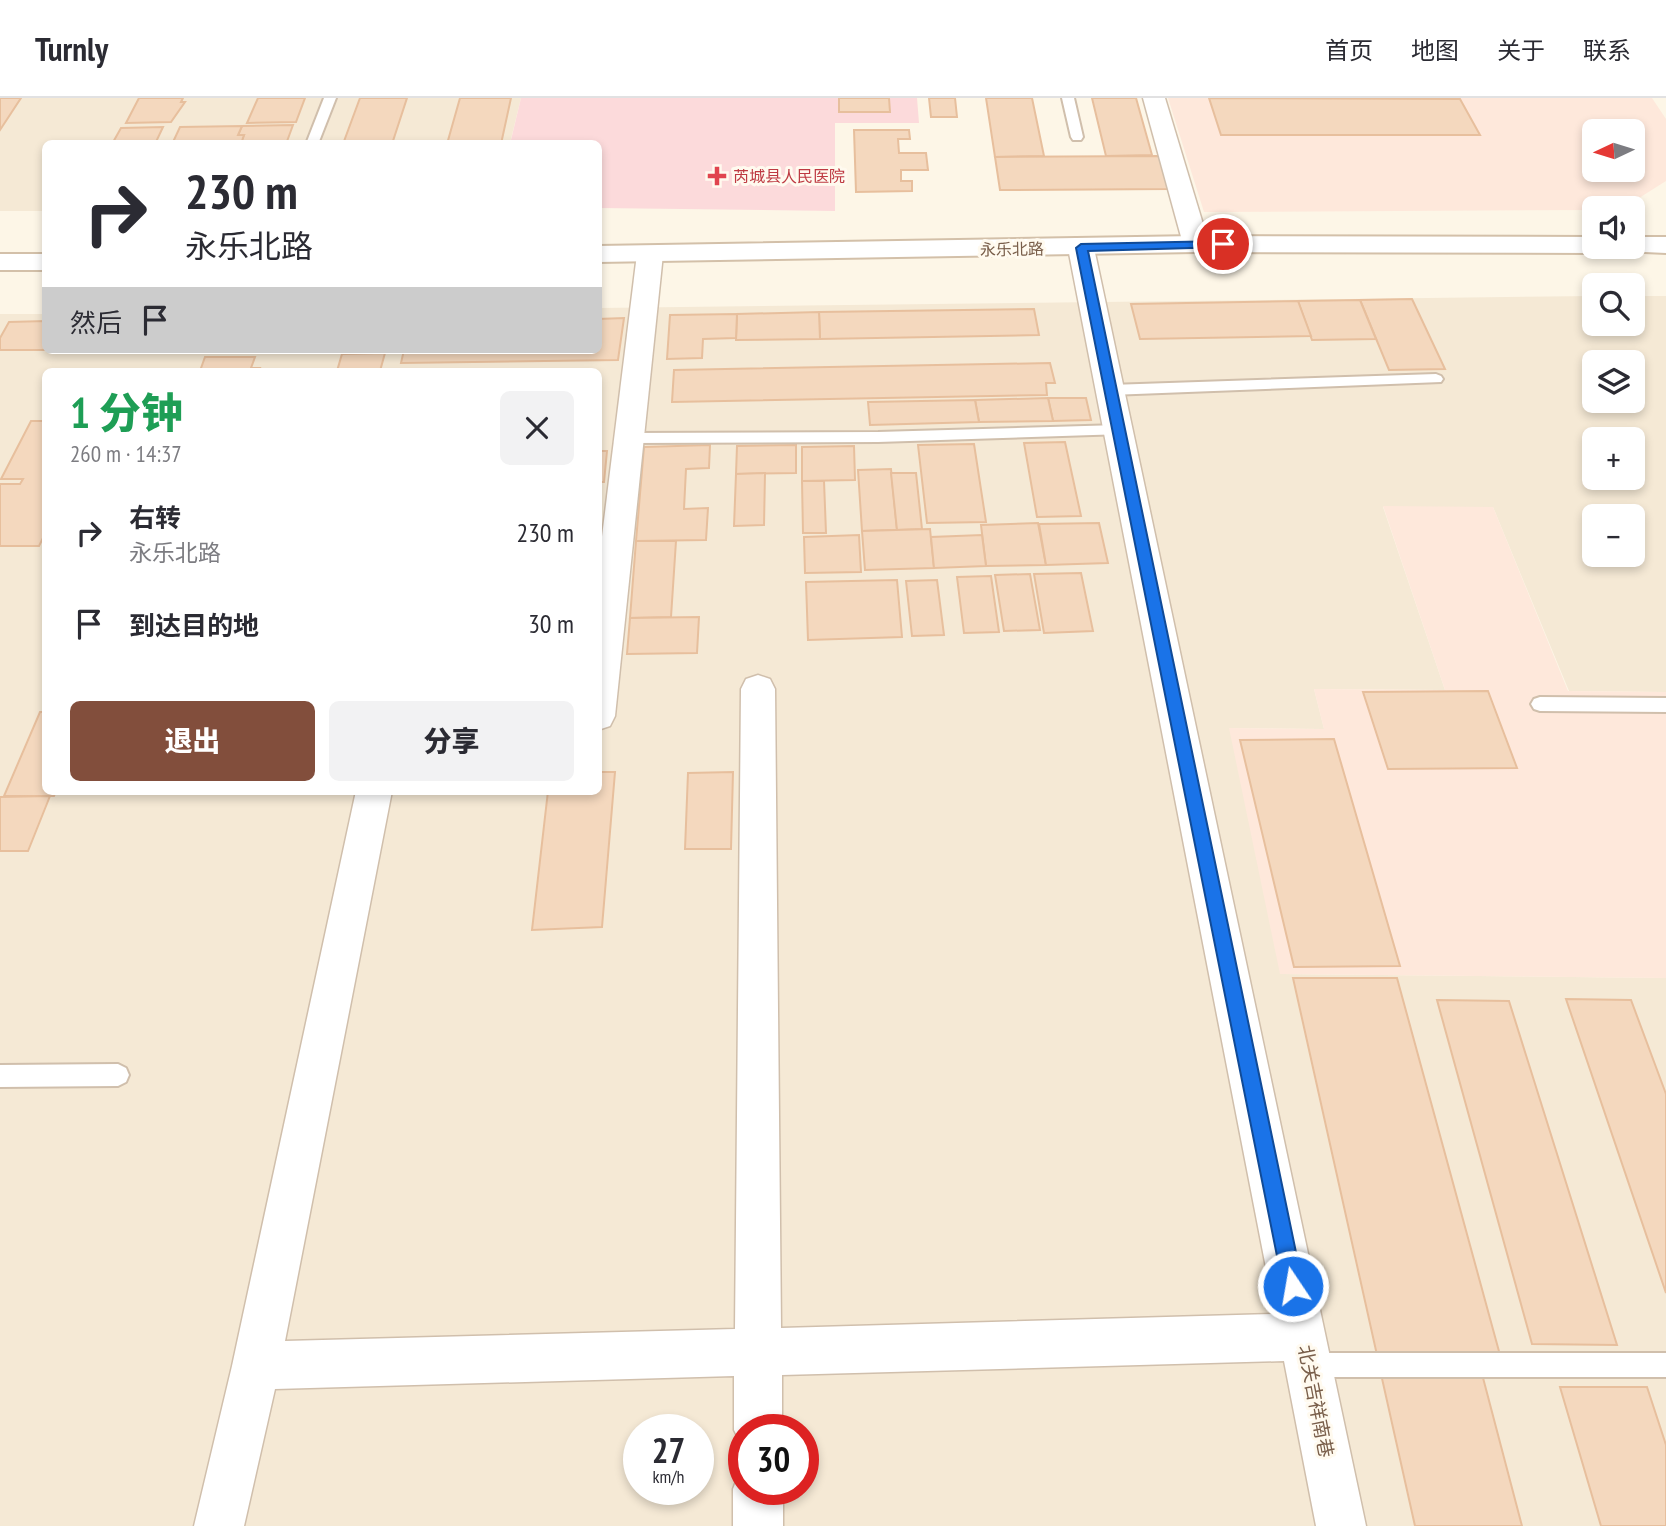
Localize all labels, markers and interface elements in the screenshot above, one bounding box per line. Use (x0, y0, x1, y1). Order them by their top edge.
text: Turnly (35, 27, 108, 70)
text: 首页 (1325, 35, 1373, 66)
text: 地图 (1411, 35, 1459, 66)
text: 关于 (1497, 35, 1545, 66)
text: 联系 (1583, 35, 1631, 66)
north arrow (1582, 119, 1645, 182)
map controls (1582, 119, 1645, 567)
text: 230 m (185, 159, 298, 223)
marker: 芮城县人民医院 (707, 166, 727, 186)
place label: 芮城县人民医院 (733, 166, 845, 186)
icon: right (70, 168, 161, 259)
button: sound (1582, 196, 1645, 259)
pin (1193, 214, 1253, 274)
text: 永乐北路 (185, 225, 313, 267)
icon: arrive (1204, 225, 1242, 263)
street label: 永乐北路 (980, 238, 1044, 260)
button: search (1582, 273, 1645, 336)
icon: arrive (136, 301, 174, 339)
text: 然后 (70, 306, 122, 339)
button: layers (1582, 350, 1645, 413)
text: 1 分钟 (70, 385, 183, 440)
button: close (500, 391, 574, 465)
button: + (1582, 427, 1645, 490)
text: 260 m · 14:37 (70, 439, 182, 468)
text: 右转 (129, 501, 181, 534)
button: − (1582, 504, 1645, 567)
icon: right (70, 514, 108, 552)
text: 230 m (516, 516, 574, 549)
text: 永乐北路 (129, 538, 221, 567)
icon: arrive (70, 605, 108, 643)
text: 30 m (528, 607, 574, 640)
text: 到达目的地 (129, 609, 259, 642)
button: 退出 (70, 701, 315, 781)
button: 分享 (329, 701, 574, 781)
position arrow (1256, 1249, 1330, 1323)
street label: 北关吉祥南巷 (1293, 1343, 1339, 1459)
speed limit sign: 30 (728, 1414, 819, 1505)
text: 27 (652, 1427, 685, 1473)
text: km/h (653, 1465, 684, 1488)

